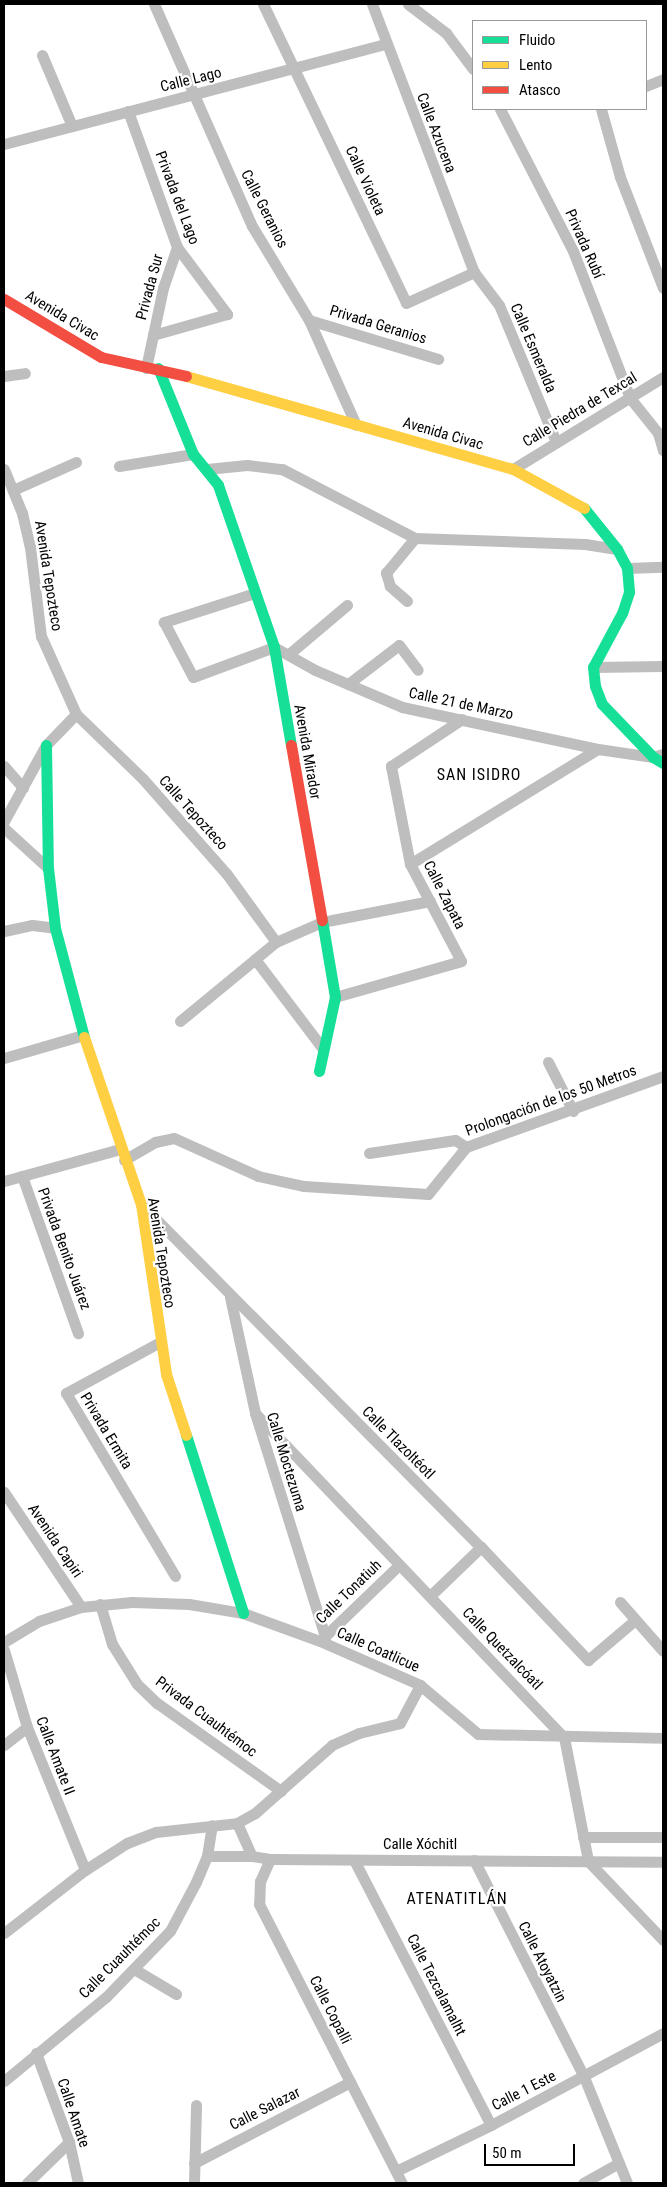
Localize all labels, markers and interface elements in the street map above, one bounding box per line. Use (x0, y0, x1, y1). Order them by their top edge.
legend (472, 20, 647, 110)
text: Fluido (519, 31, 555, 49)
text: Lento (519, 56, 552, 74)
street label: Calle Lago (159, 64, 223, 96)
text: Atasco (519, 81, 560, 99)
street label: Calle Azucena (413, 91, 459, 175)
street label: Calle Violeta (341, 143, 389, 219)
street label: Privada del Lago (151, 149, 203, 247)
street label: Calle Geranios (237, 167, 291, 251)
street label: Privada Rubí (561, 207, 607, 281)
street label: Privada Sur (133, 252, 167, 322)
street label: Avenida Civac (22, 287, 102, 345)
street label: Calle Esmeralda (506, 301, 560, 395)
street label: Privada Geranios (327, 302, 429, 348)
street label: Calle Piedra de Texcal (520, 369, 640, 451)
street label: Avenida Civac (401, 414, 485, 454)
street label: Avenida Tepozteco (30, 519, 66, 633)
street label: Calle 21 de Marzo (407, 684, 515, 724)
street label: Avenida Mirador (290, 703, 324, 801)
district label: SAN ISIDRO (435, 765, 523, 785)
street label: Calle Tepozteco (155, 772, 231, 854)
street label: Calle Zapata (419, 858, 469, 932)
street label: Prolongación de los 50 Metros (463, 1062, 639, 1140)
street label: Privada Benito Juárez (34, 1185, 94, 1313)
street label: Avenida Tepozteco (143, 1196, 179, 1310)
street label: Privada Ermita (76, 1389, 136, 1473)
street label: Calle Tlazoltéotl (358, 1403, 438, 1483)
street label: Calle Moctezuma (262, 1410, 310, 1514)
street label: Avenida Capiri (24, 1501, 86, 1581)
street label: Calle Tonatiuh (312, 1556, 386, 1628)
street label: Calle Quetzalcóatl (458, 1604, 546, 1694)
street label: Calle Coatlicue (334, 1624, 422, 1676)
street label: Privada Cuauhtémoc (152, 1673, 260, 1761)
street label: Calle Amate II (32, 1714, 78, 1798)
street label: Calle Xóchitl (383, 1836, 457, 1854)
district label: ATENATITLÁN (405, 1889, 509, 1909)
street label: Calle Cuauhtémoc (76, 1914, 164, 2002)
street label: Calle Atoyatzin (514, 1919, 570, 2005)
street label: Calle Tezcalamalht (403, 1931, 469, 2039)
street label: Calle Copalli (305, 1973, 355, 2047)
street label: Calle 1 Este (489, 2067, 559, 2115)
street label: Calle Amate (53, 2076, 93, 2150)
street label: Calle Salazar (227, 2084, 303, 2134)
scale bar (487, 2134, 578, 2166)
text: 50 m (492, 2144, 522, 2162)

